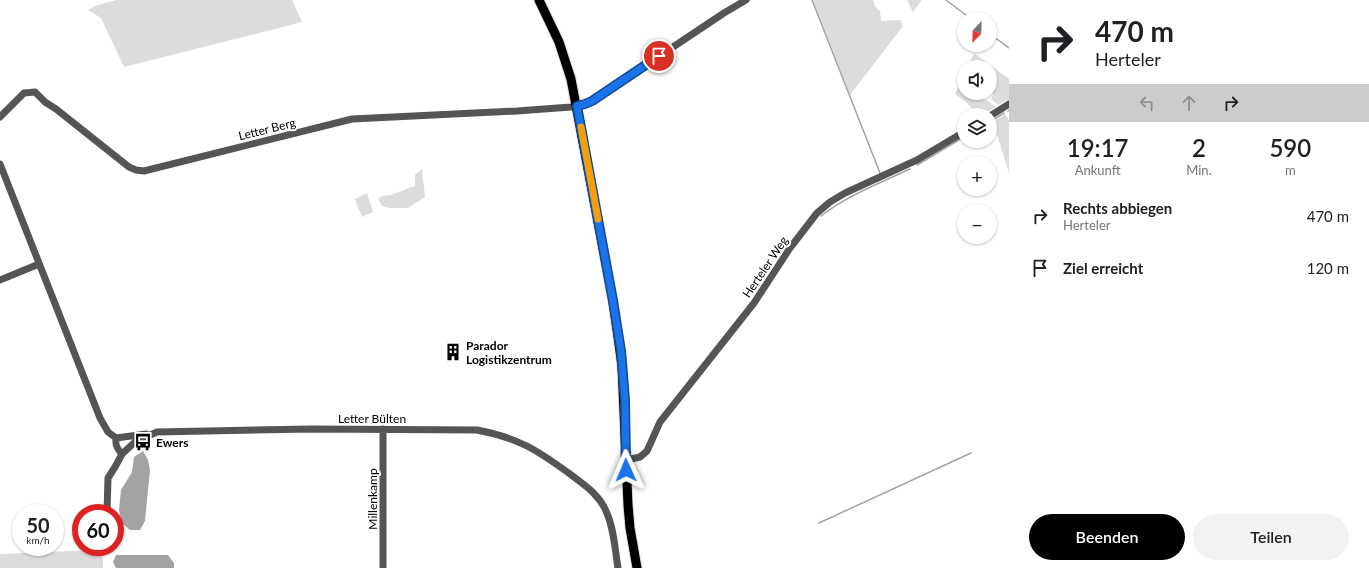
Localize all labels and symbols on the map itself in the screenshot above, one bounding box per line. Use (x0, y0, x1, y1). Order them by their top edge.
north arrow (957, 12, 997, 52)
pin (642, 39, 676, 73)
street label: Letter Berg (237, 115, 297, 143)
street label: Herteler Weg (739, 233, 791, 301)
place label: Parador Logistikzentrum (466, 338, 552, 367)
building icon: Parador Logistikzentrum (443, 342, 463, 362)
street label: Letter Bülten (338, 411, 406, 426)
bus stop icon: Ewers (133, 432, 153, 452)
place label: Ewers (156, 435, 188, 450)
position arrow (605, 449, 647, 491)
street label: Millenkamp (365, 468, 380, 530)
speed limit sign: 60 (72, 504, 124, 556)

